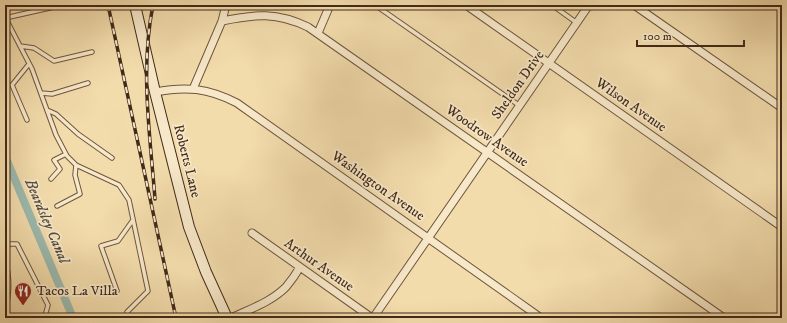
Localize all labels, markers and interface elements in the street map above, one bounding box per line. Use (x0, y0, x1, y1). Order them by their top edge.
scale bar (637, 22, 744, 48)
text: 100 m (643, 29, 672, 44)
street label: Sheldon Drive (488, 47, 548, 123)
street label: Wilson Avenue (591, 73, 670, 136)
street label: Woodrow Avenue (441, 100, 532, 171)
street label: Roberts Lane (169, 122, 205, 200)
street label: Washington Avenue (327, 147, 428, 225)
water label: Beardsley Canal (20, 175, 74, 268)
street label: Arthur Avenue (281, 234, 358, 296)
restaurant icon: Tacos La Villa (13, 281, 33, 306)
place label: Tacos La Villa (36, 282, 118, 300)

